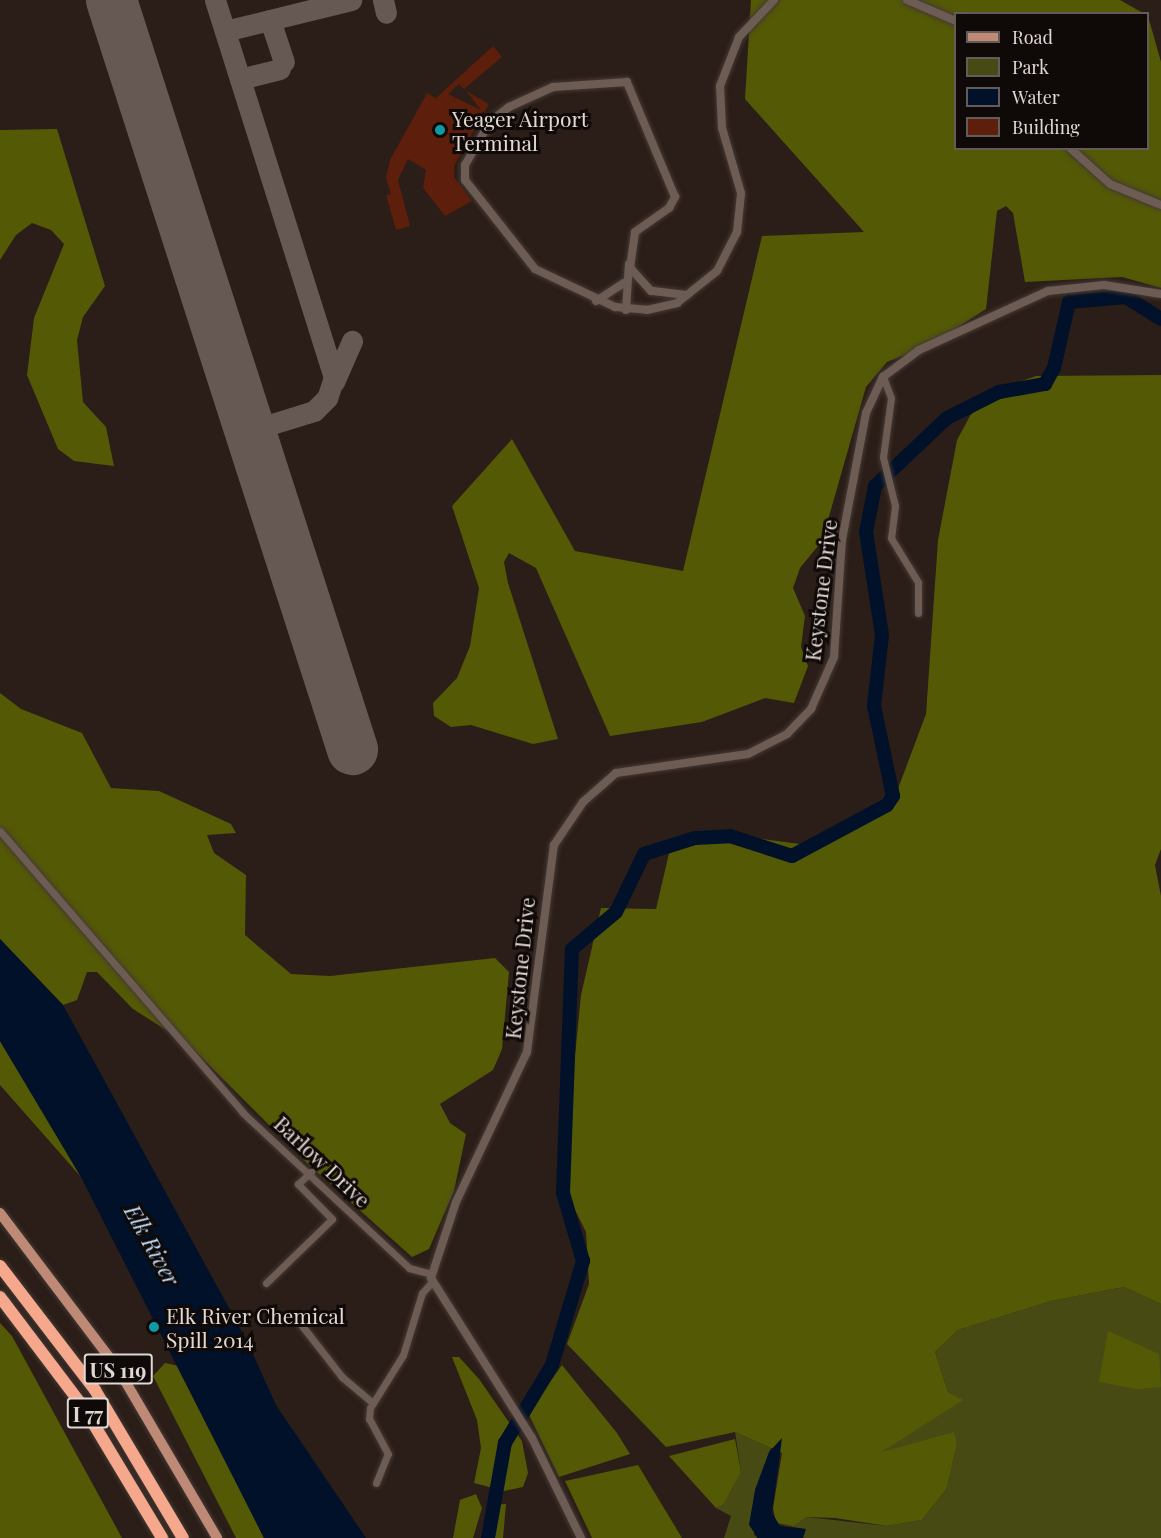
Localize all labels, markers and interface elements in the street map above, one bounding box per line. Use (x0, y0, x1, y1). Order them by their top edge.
legend (954, 12, 1149, 150)
text: Road (1012, 25, 1053, 49)
text: Park (1012, 55, 1049, 79)
text: Water (1012, 85, 1060, 109)
place label: Yeager Airport Terminal (452, 105, 589, 155)
text: Building (1012, 115, 1080, 139)
marker: Yeager Airport Terminal (433, 123, 447, 137)
street label: Keystone Drive (799, 518, 841, 662)
street label: Keystone Drive (499, 896, 539, 1040)
street label: Barlow Drive (270, 1110, 376, 1212)
water label: Elk River (119, 1200, 185, 1290)
place label: Elk River Chemical Spill 2014 (166, 1302, 346, 1352)
marker: Elk River Chemical Spill 2014 (147, 1320, 161, 1334)
road number: US 119 (84, 1352, 152, 1386)
road number: I 77 (66, 1396, 110, 1430)

